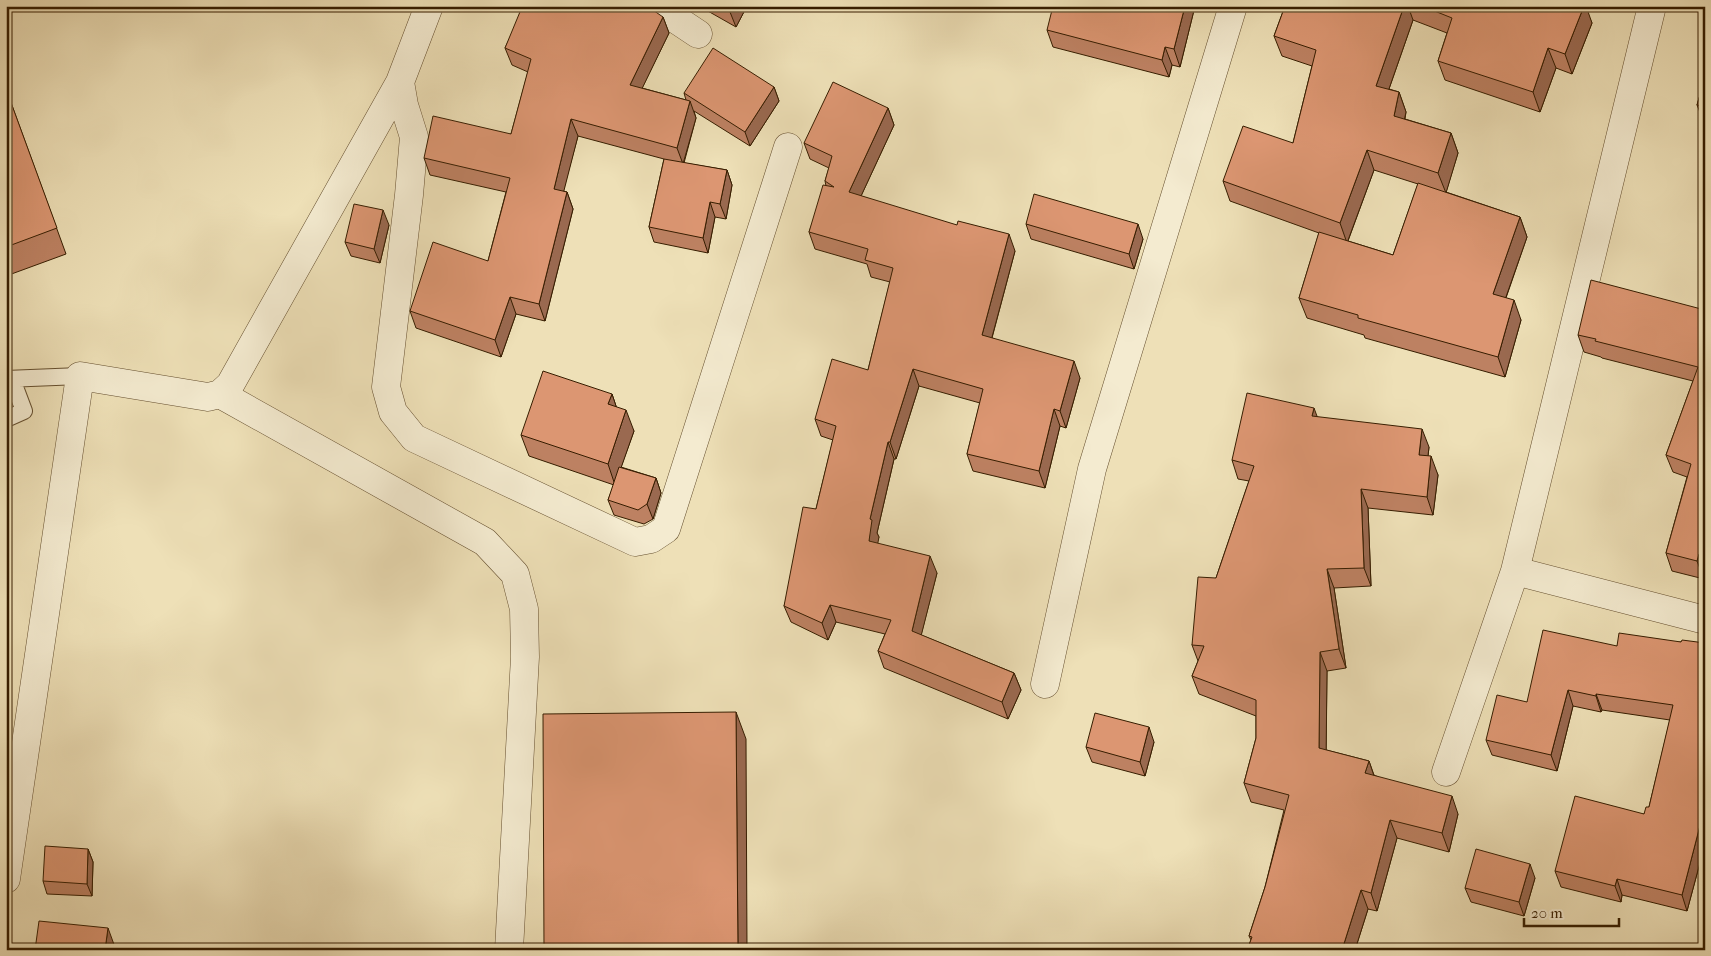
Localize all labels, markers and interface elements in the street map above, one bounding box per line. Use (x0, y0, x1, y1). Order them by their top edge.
scale bar (1524, 896, 1618, 928)
text: 20 m (1531, 904, 1563, 922)

